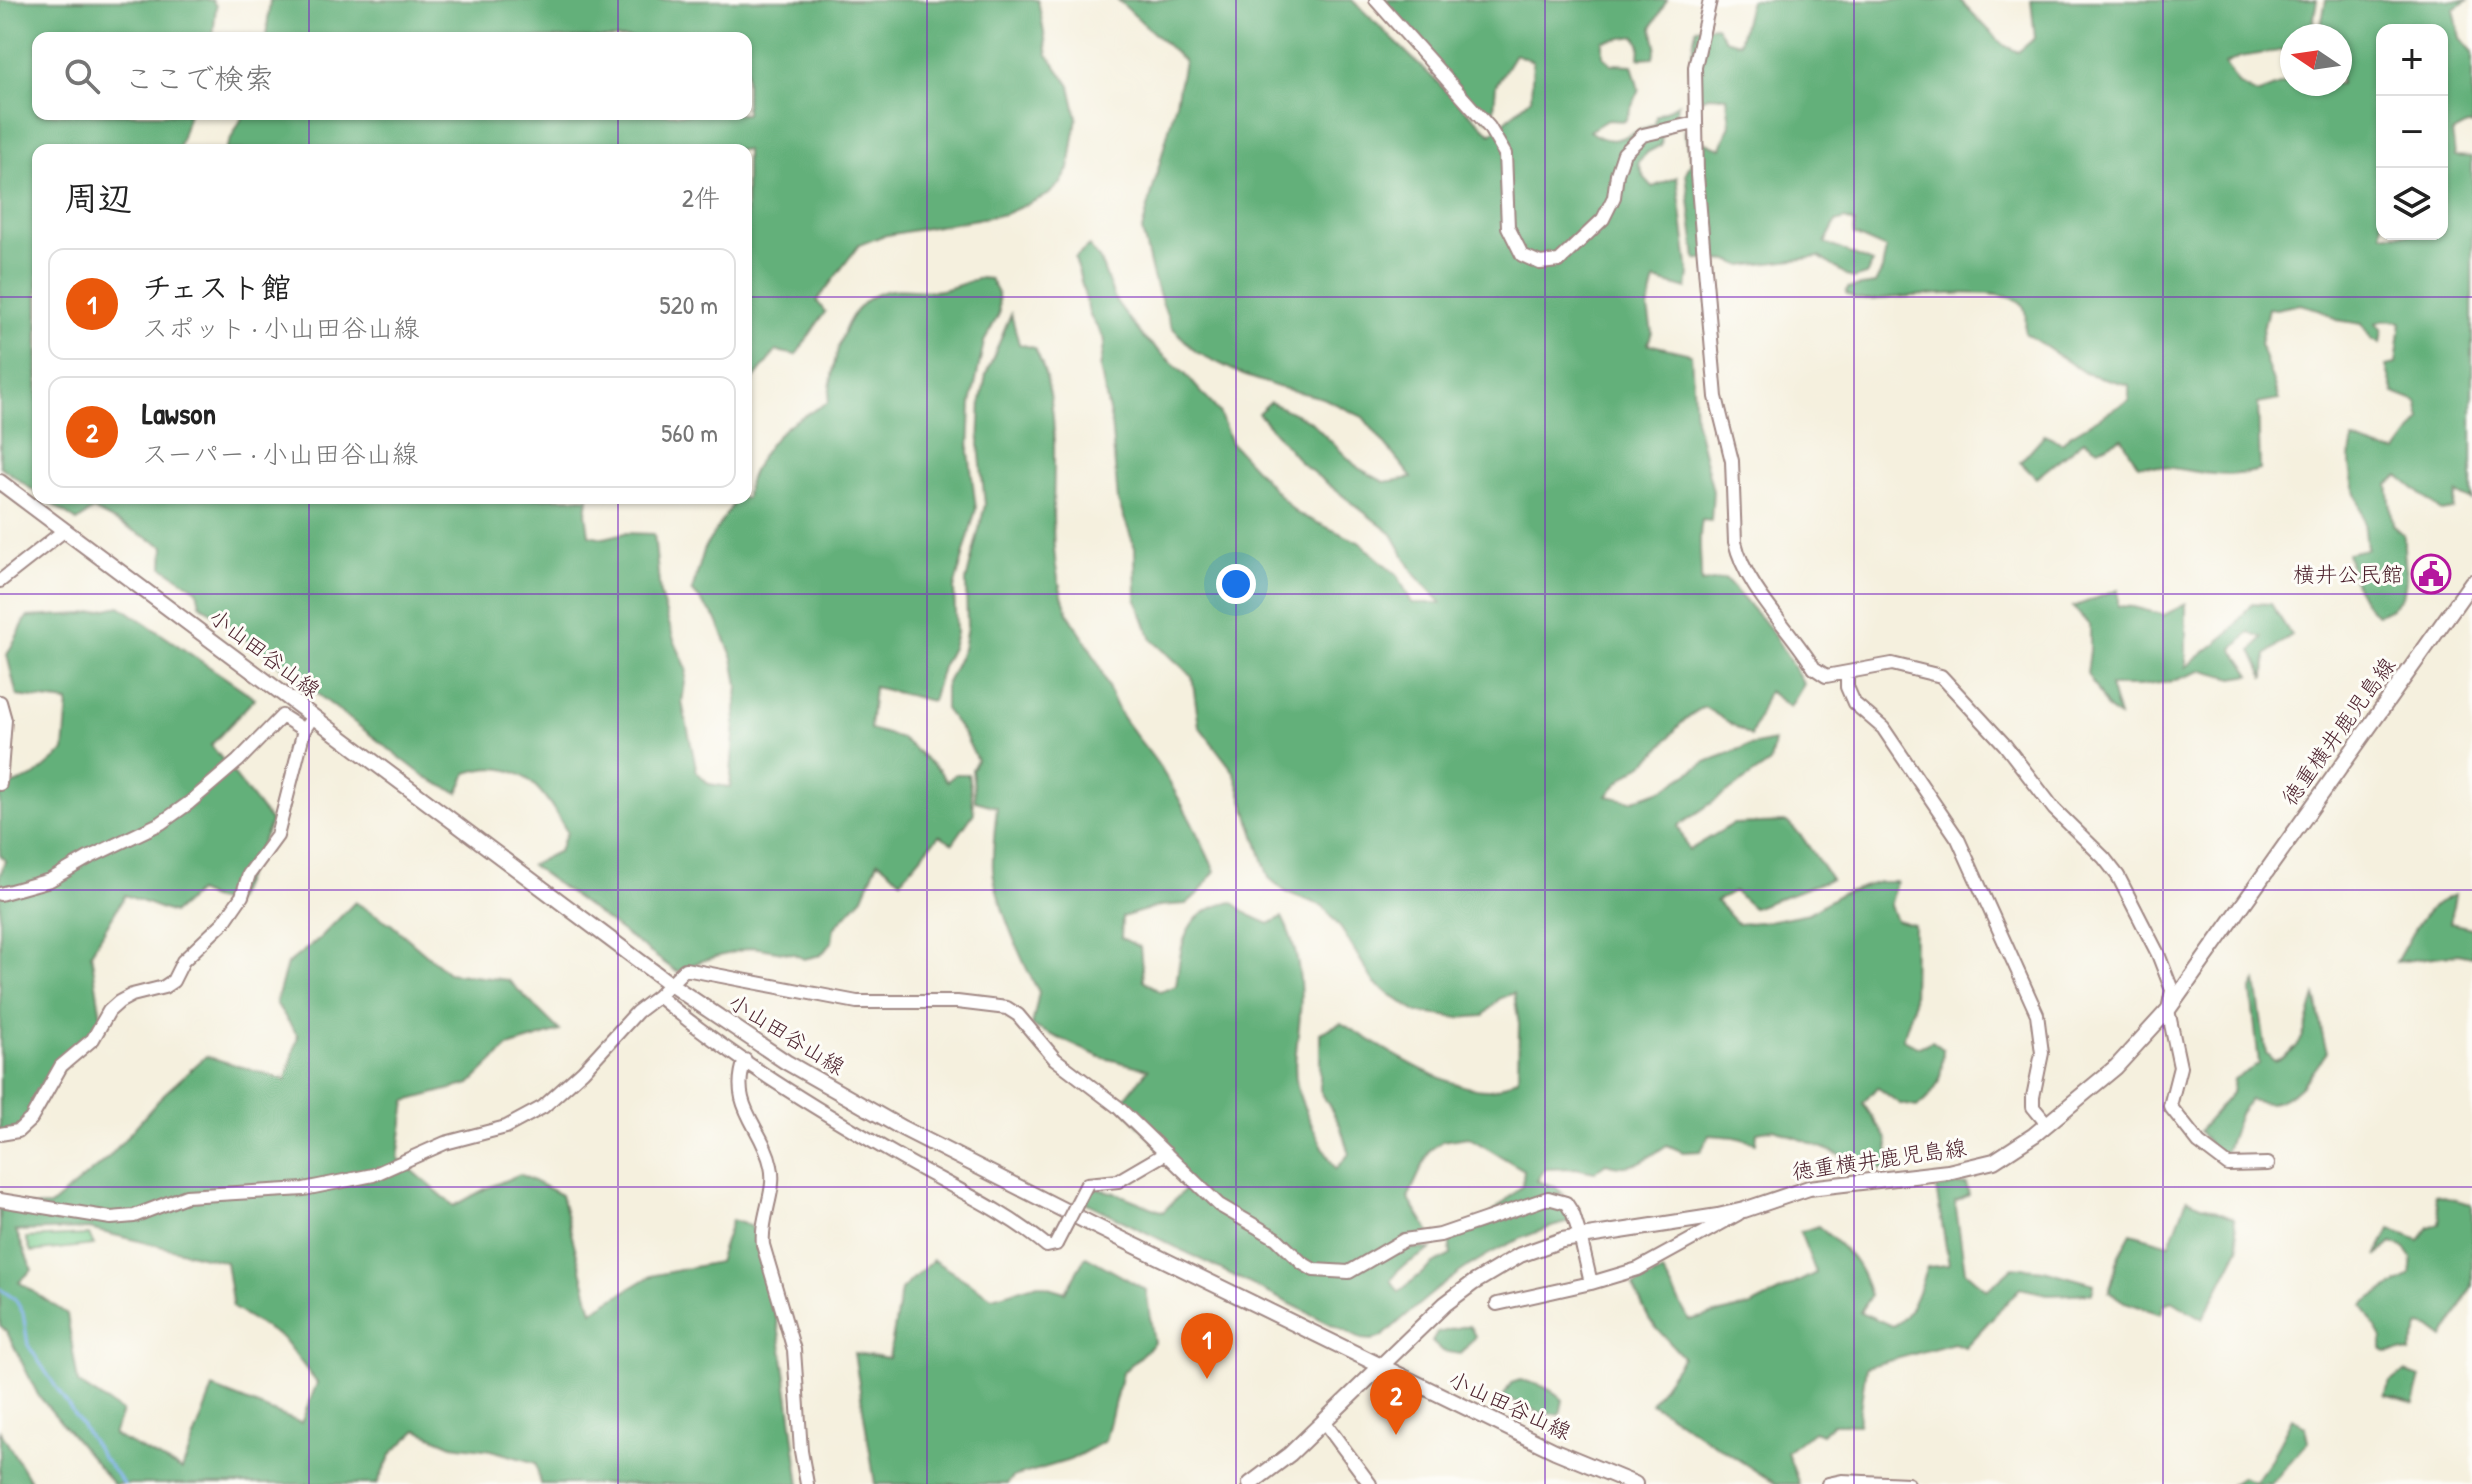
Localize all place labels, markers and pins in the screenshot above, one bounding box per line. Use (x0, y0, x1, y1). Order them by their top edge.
public building icon: 横井公民館 (2410, 553, 2452, 595)
place label: 横井公民館 (2293, 559, 2403, 589)
pin: 1 (1181, 1313, 1233, 1379)
pin: 2 (1370, 1369, 1422, 1435)

